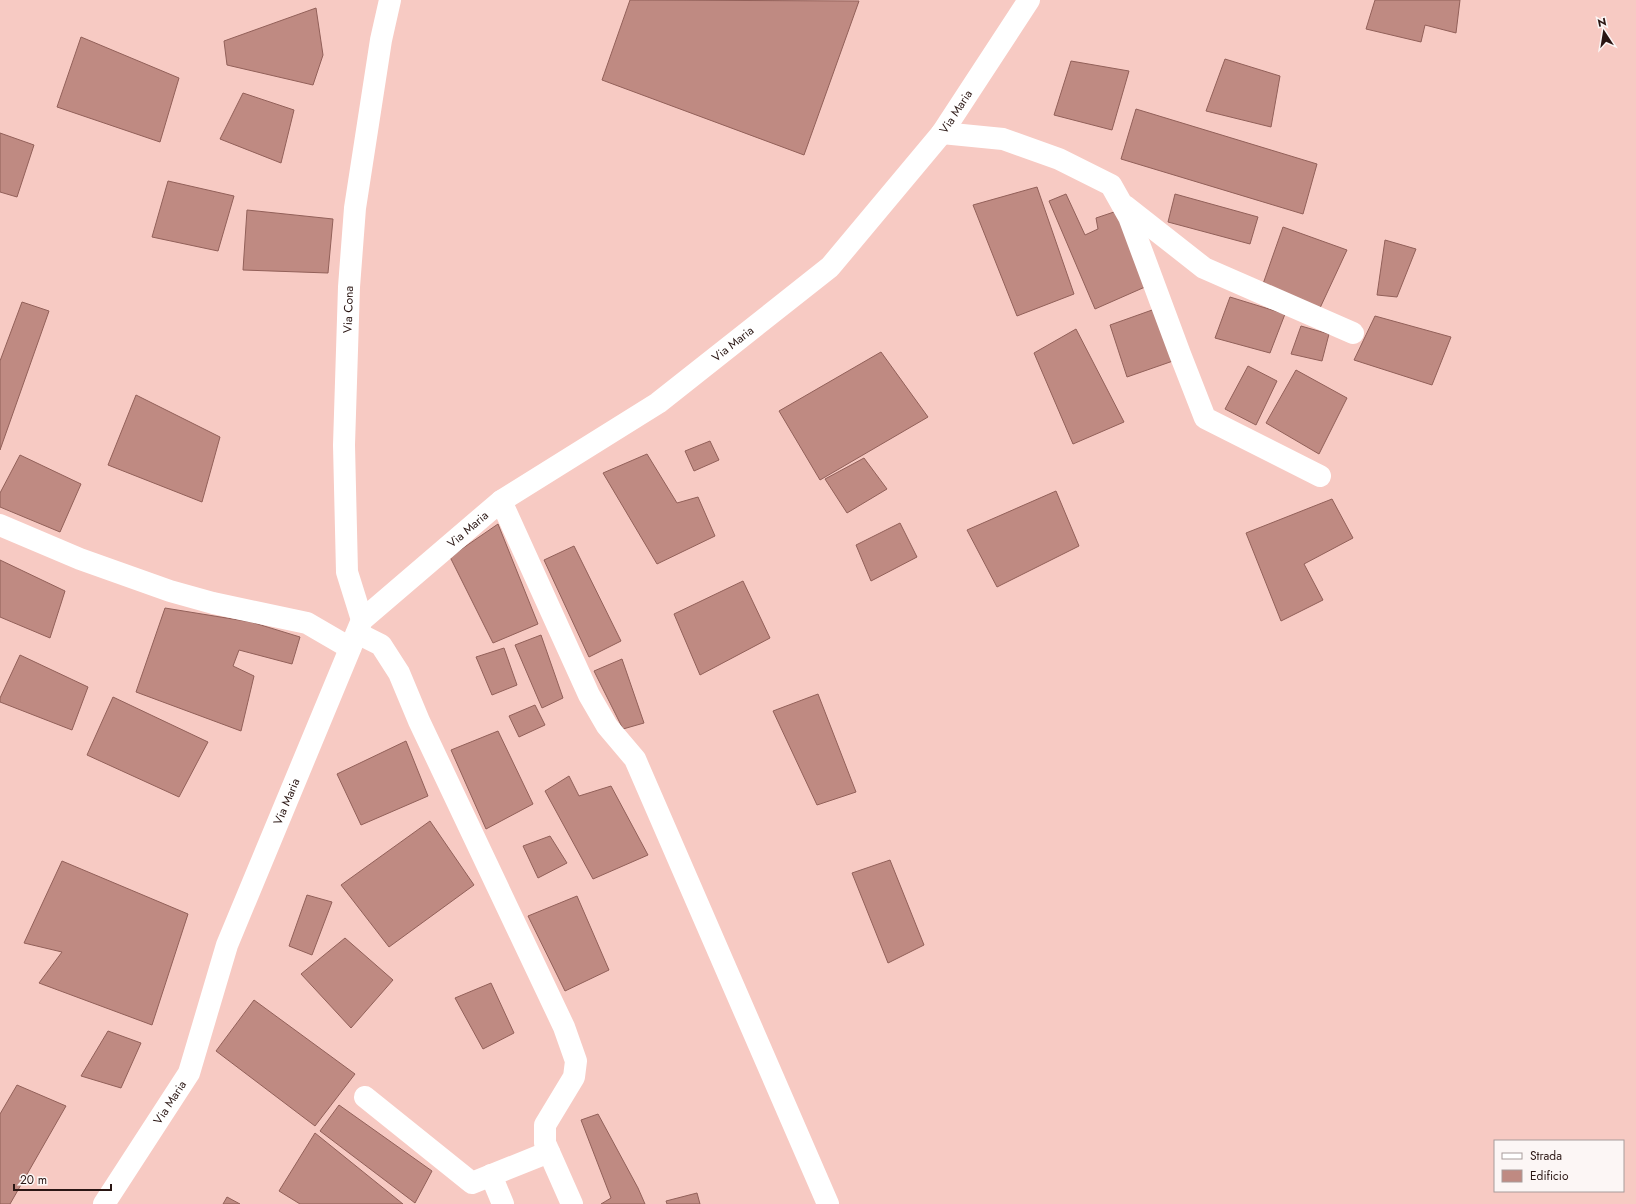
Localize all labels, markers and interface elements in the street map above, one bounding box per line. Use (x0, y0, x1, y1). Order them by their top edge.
north arrow (1584, 12, 1624, 52)
text: N (1596, 13, 1608, 31)
street label: Via Maria (935, 86, 977, 137)
street label: Via Cona (339, 285, 358, 333)
street label: Via Maria (708, 321, 758, 366)
street label: Via Maria (443, 506, 493, 552)
street label: Via Maria (269, 775, 304, 828)
street label: Via Maria (149, 1077, 191, 1128)
legend (1494, 1140, 1624, 1192)
text: Strada (1530, 1147, 1562, 1165)
scale bar (14, 1166, 111, 1192)
text: Edificio (1530, 1167, 1569, 1185)
text: 20 m (20, 1171, 47, 1189)

